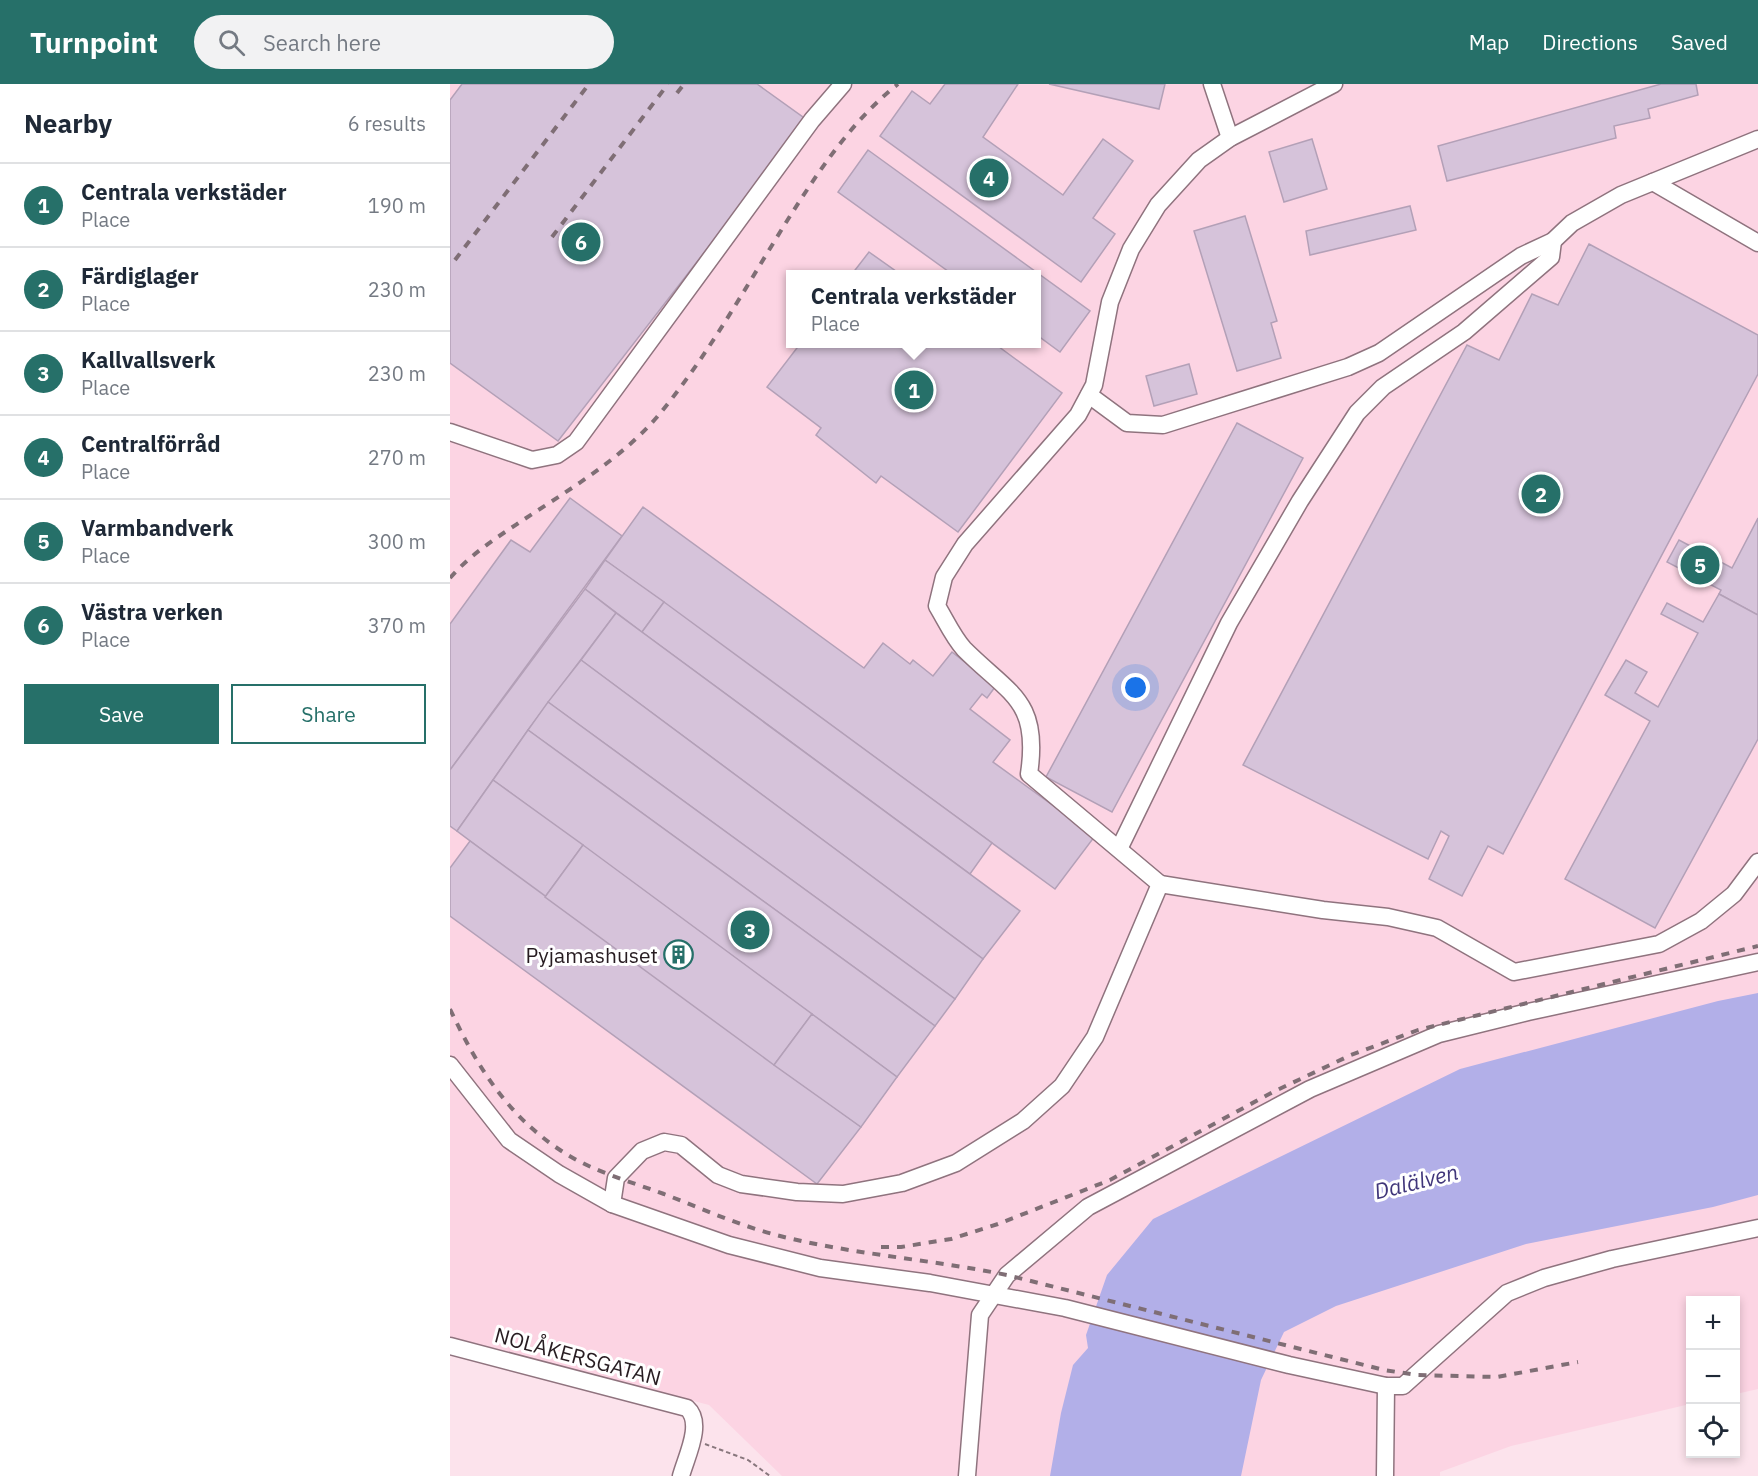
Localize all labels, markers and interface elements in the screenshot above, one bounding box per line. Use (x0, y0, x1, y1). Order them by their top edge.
search box (194, 15, 614, 69)
text: Turnpoint (30, 24, 158, 61)
icon: search (215, 26, 248, 59)
text: Search here (263, 28, 381, 57)
text: Map (1469, 28, 1509, 56)
text: Directions (1542, 28, 1638, 56)
text: Saved (1671, 28, 1728, 56)
text: Nearby (24, 106, 112, 140)
text: 6 results (348, 110, 426, 137)
pin: 4 (970, 156, 1008, 200)
text: Centrala verkstäder (81, 177, 287, 206)
text: 1 (38, 192, 50, 219)
text: 190 m (368, 192, 426, 219)
text: Place (81, 206, 130, 233)
pin: 6 (562, 220, 600, 264)
text: Färdiglager (81, 261, 199, 290)
popup (786, 270, 1041, 348)
text: 2 (38, 276, 50, 303)
text: 230 m (368, 276, 426, 303)
text: Centrala verkstäder (811, 281, 1016, 310)
text: Place (81, 290, 130, 317)
text: Place (811, 310, 860, 337)
text: Kallvallsverk (81, 345, 215, 374)
text: 3 (38, 360, 50, 387)
text: 230 m (368, 360, 426, 387)
pin: 1 (894, 368, 934, 412)
text: Place (81, 374, 130, 401)
text: Centralförråd (81, 429, 221, 458)
text: 4 (38, 444, 50, 471)
text: 270 m (368, 444, 426, 471)
text: Place (81, 458, 130, 485)
pin: 2 (1522, 472, 1560, 516)
text: Varmbandverk (81, 513, 233, 542)
text: 5 (38, 528, 50, 555)
text: 300 m (368, 528, 426, 555)
text: Place (81, 542, 130, 569)
pin: 5 (1680, 542, 1720, 588)
text: Västra verken (81, 597, 223, 626)
text: 6 (38, 612, 50, 639)
text: 370 m (368, 612, 426, 639)
text: Place (81, 626, 130, 653)
your location (1121, 673, 1150, 702)
button: Save (24, 684, 219, 744)
button: Share (231, 684, 426, 744)
pin: 3 (730, 908, 770, 952)
building icon: Pyjamashuset (663, 939, 695, 971)
place label: Pyjamashuset (526, 941, 658, 969)
water label: Dalälven (1371, 1157, 1461, 1205)
map controls (1686, 1296, 1740, 1458)
button: + (1686, 1296, 1740, 1350)
street label: NOLÅKERSGATAN (492, 1320, 664, 1392)
button: − (1686, 1350, 1740, 1404)
button: locate (1686, 1404, 1740, 1458)

